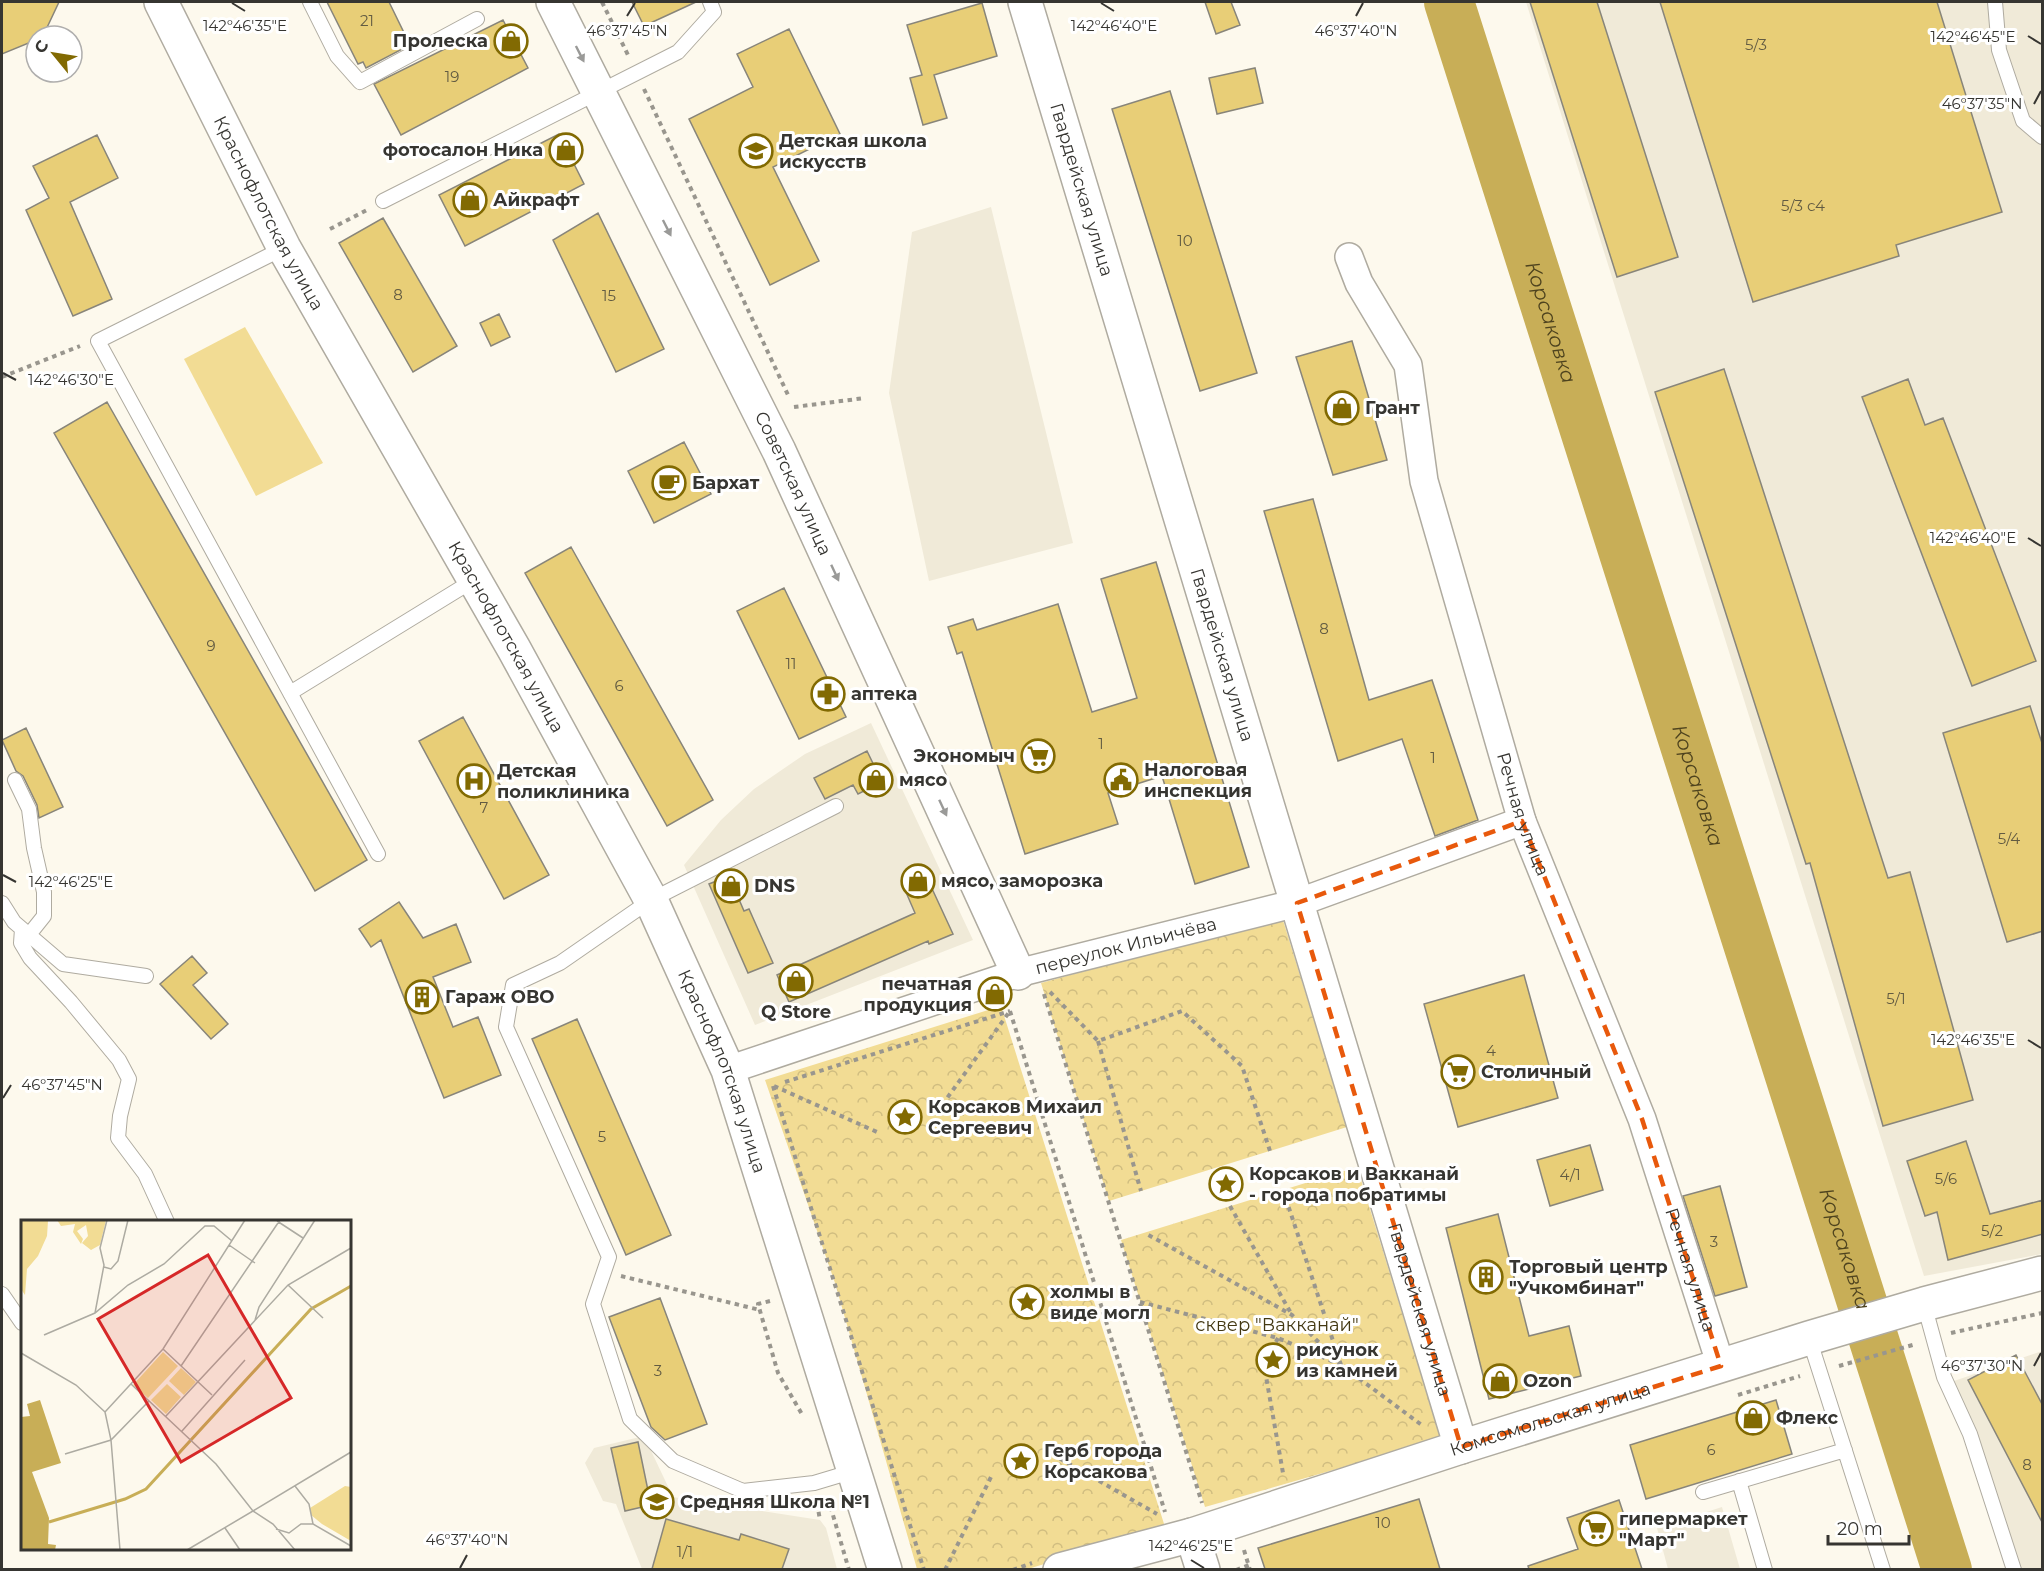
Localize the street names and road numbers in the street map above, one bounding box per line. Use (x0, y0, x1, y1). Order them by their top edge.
street label: Гвардейская улица (1045, 100, 1118, 279)
street label: Краснофлотская улица (209, 112, 328, 314)
street label: Советская улица (750, 408, 836, 559)
street label: Краснофлотская улица (443, 537, 569, 737)
street label: Гвардейская улица (1185, 566, 1259, 744)
street label: Речная улица (1492, 750, 1554, 879)
street label: переулок Ильичёва (1033, 913, 1219, 979)
street label: Краснофлотская улица (673, 966, 771, 1176)
street label: Речная улица (1660, 1205, 1720, 1335)
street label: Гвардейская улица (1383, 1220, 1456, 1399)
street label: Комсомольская улица (1447, 1377, 1653, 1461)

